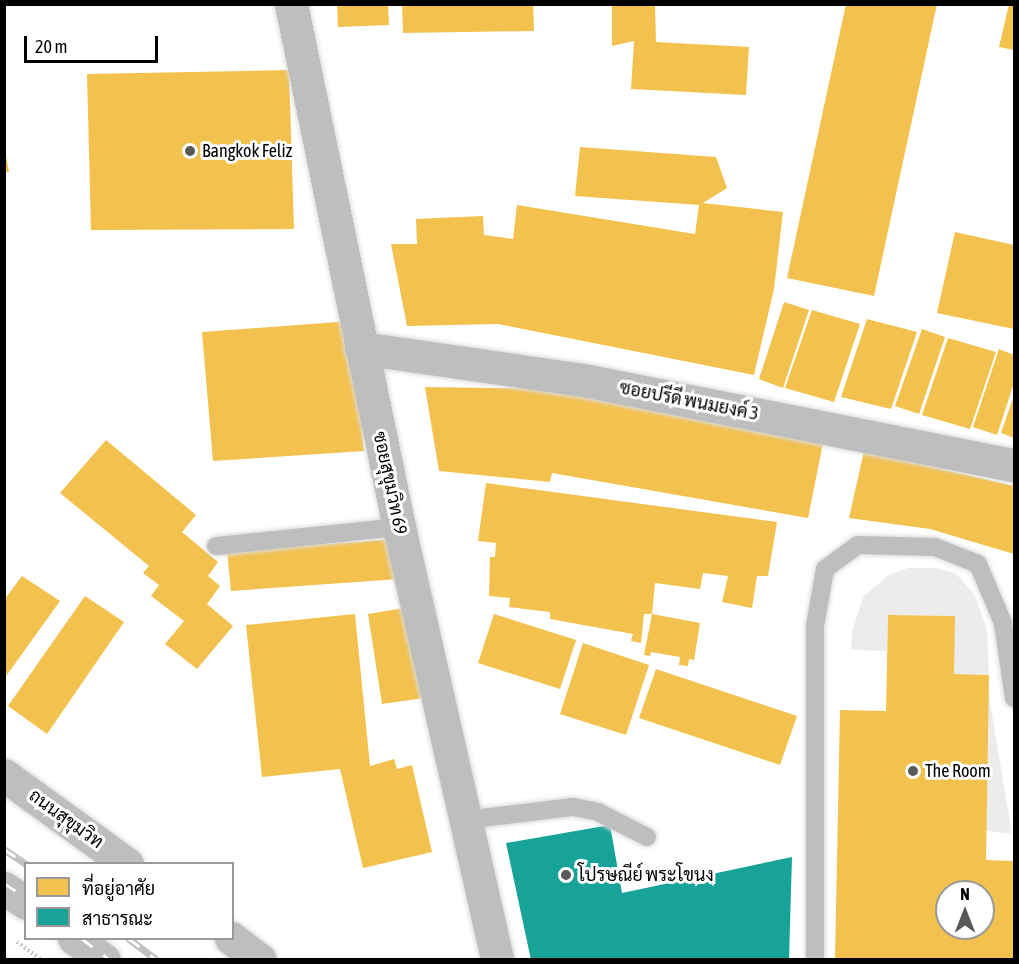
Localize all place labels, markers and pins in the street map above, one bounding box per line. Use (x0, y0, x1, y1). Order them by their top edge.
place label: Bangkok Feliz (202, 140, 292, 162)
marker: Bangkok Feliz (183, 144, 197, 158)
place label: The Room (925, 760, 991, 782)
marker: The Room (906, 764, 920, 778)
place label: โปรษณีย์ พระโขนง (578, 864, 714, 886)
marker: โปรษณีย์ พระโขนง (559, 868, 573, 882)

